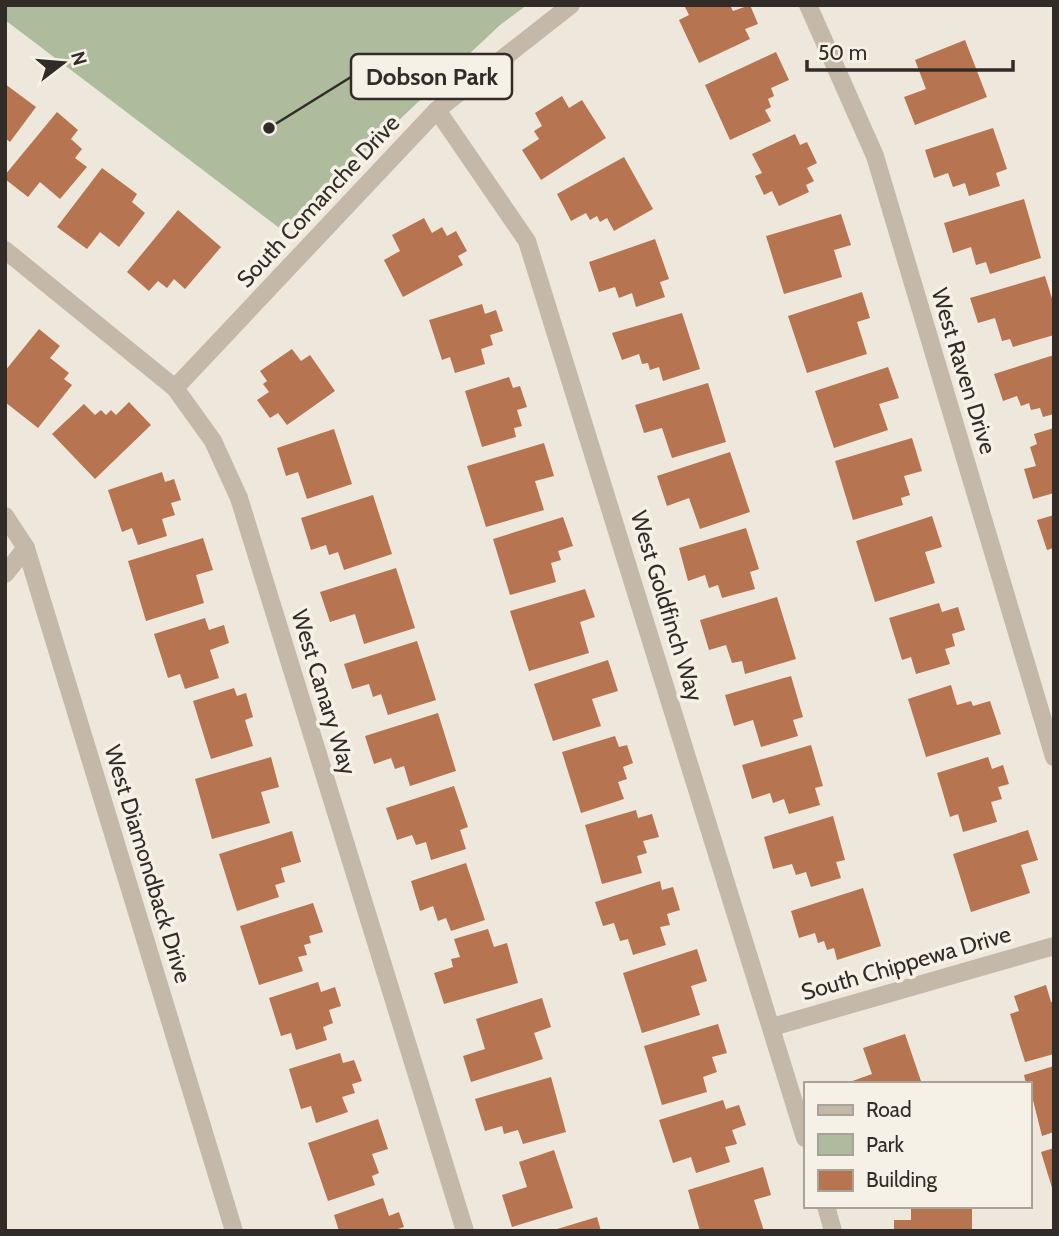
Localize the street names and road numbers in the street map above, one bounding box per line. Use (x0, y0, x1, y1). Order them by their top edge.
street label: South Comanche Drive (231, 109, 405, 293)
street label: West Raven Drive (925, 285, 1003, 458)
street label: West Goldfinch Way (625, 507, 709, 705)
street label: West Canary Way (286, 606, 363, 778)
street label: West Diamondback Drive (98, 742, 198, 987)
street label: South Chippewa Drive (798, 920, 1014, 1006)

